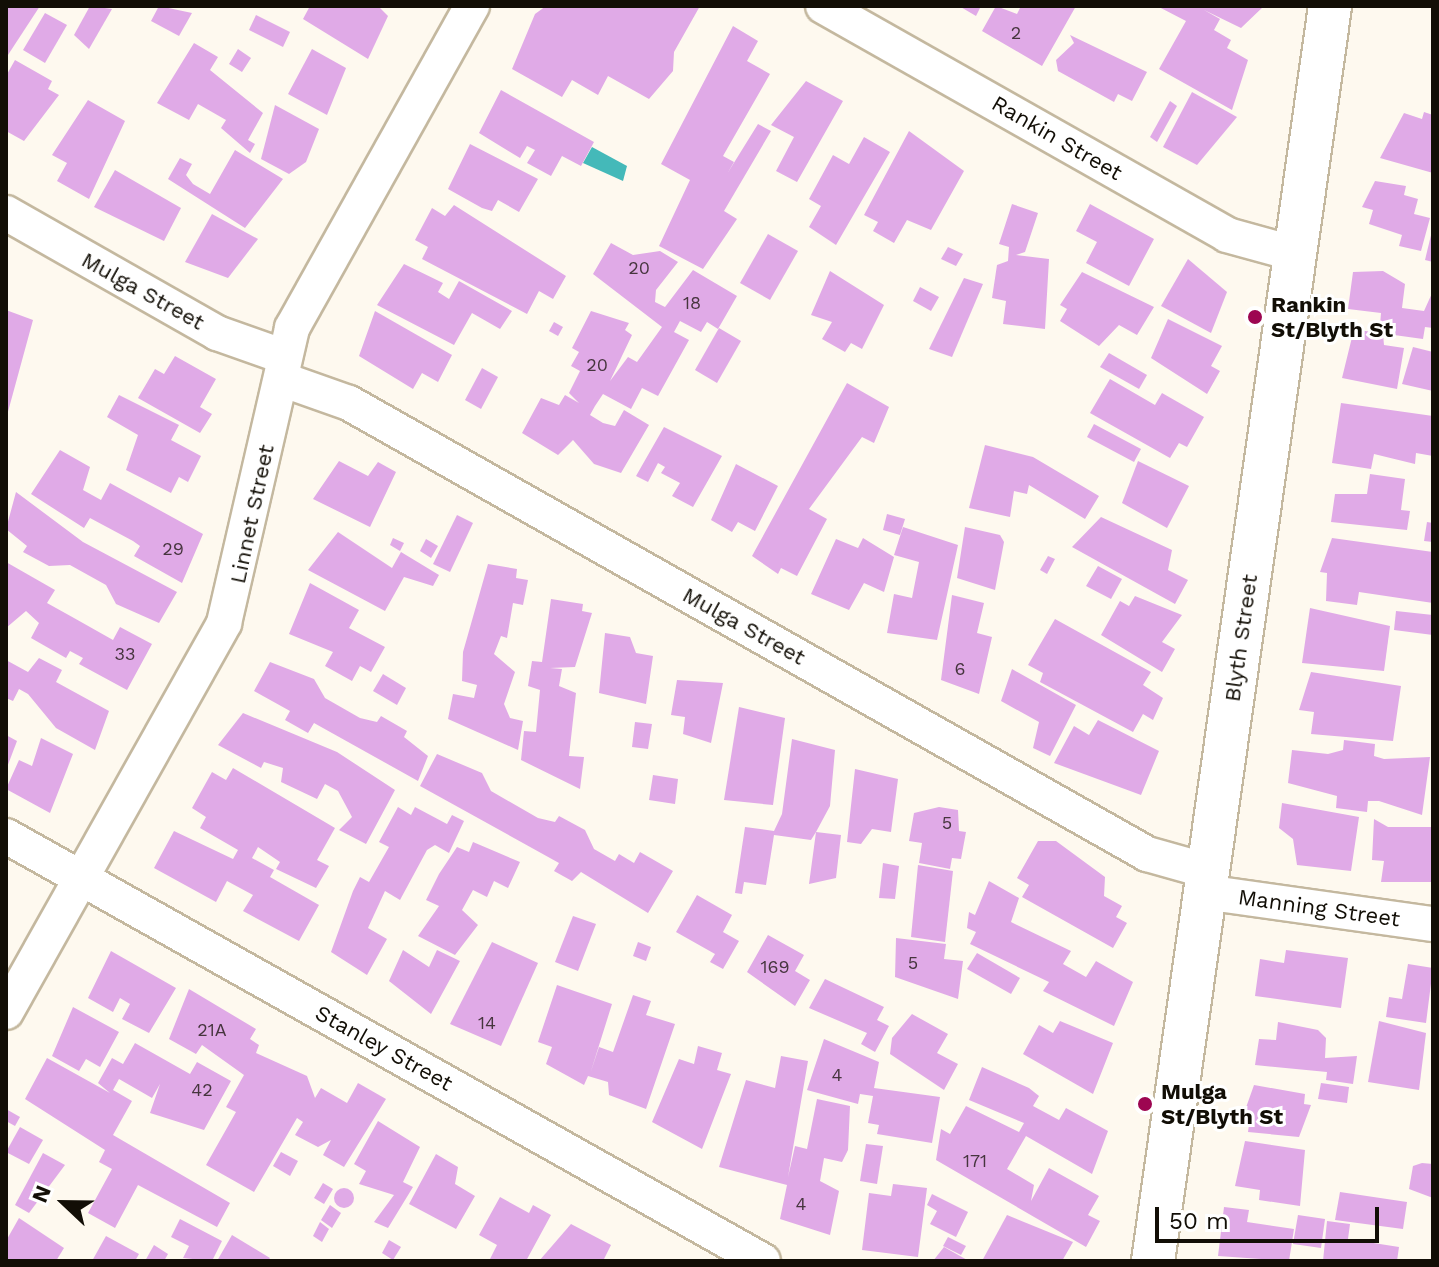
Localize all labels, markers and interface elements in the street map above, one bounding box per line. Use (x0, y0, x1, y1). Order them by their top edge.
house number: 2 (1011, 22, 1021, 44)
street label: Rankin Street (987, 90, 1127, 186)
street label: Mulga Street (77, 246, 209, 336)
house number: 20 (628, 257, 650, 279)
place label: Rankin St/Blyth St (1271, 291, 1393, 342)
house number: 18 (683, 292, 701, 314)
marker: Rankin St/Blyth St (1246, 308, 1264, 326)
house number: 20 (586, 354, 608, 376)
street label: Linnet Street (224, 442, 280, 586)
house number: 29 (162, 538, 184, 560)
street label: Blyth Street (1219, 573, 1263, 703)
street label: Mulga Street (678, 581, 810, 671)
house number: 33 (115, 643, 135, 665)
house number: 6 (955, 658, 965, 680)
house number: 5 (942, 812, 952, 834)
street label: Manning Street (1236, 884, 1402, 932)
house number: 5 (908, 952, 918, 974)
house number: 169 (760, 956, 790, 978)
street label: Stanley Street (311, 999, 457, 1097)
house number: 14 (478, 1012, 496, 1034)
house number: 21A (197, 1019, 227, 1041)
house number: 4 (832, 1064, 842, 1086)
place label: Mulga St/Blyth St (1161, 1078, 1283, 1130)
house number: 42 (191, 1079, 213, 1101)
marker: Mulga St/Blyth St (1136, 1095, 1154, 1113)
house number: 171 (963, 1150, 987, 1172)
north arrow (24, 1163, 104, 1243)
text: N (27, 1182, 56, 1206)
scale bar (1159, 1191, 1383, 1241)
house number: 4 (796, 1193, 806, 1215)
text: 50 m (1169, 1207, 1229, 1235)

